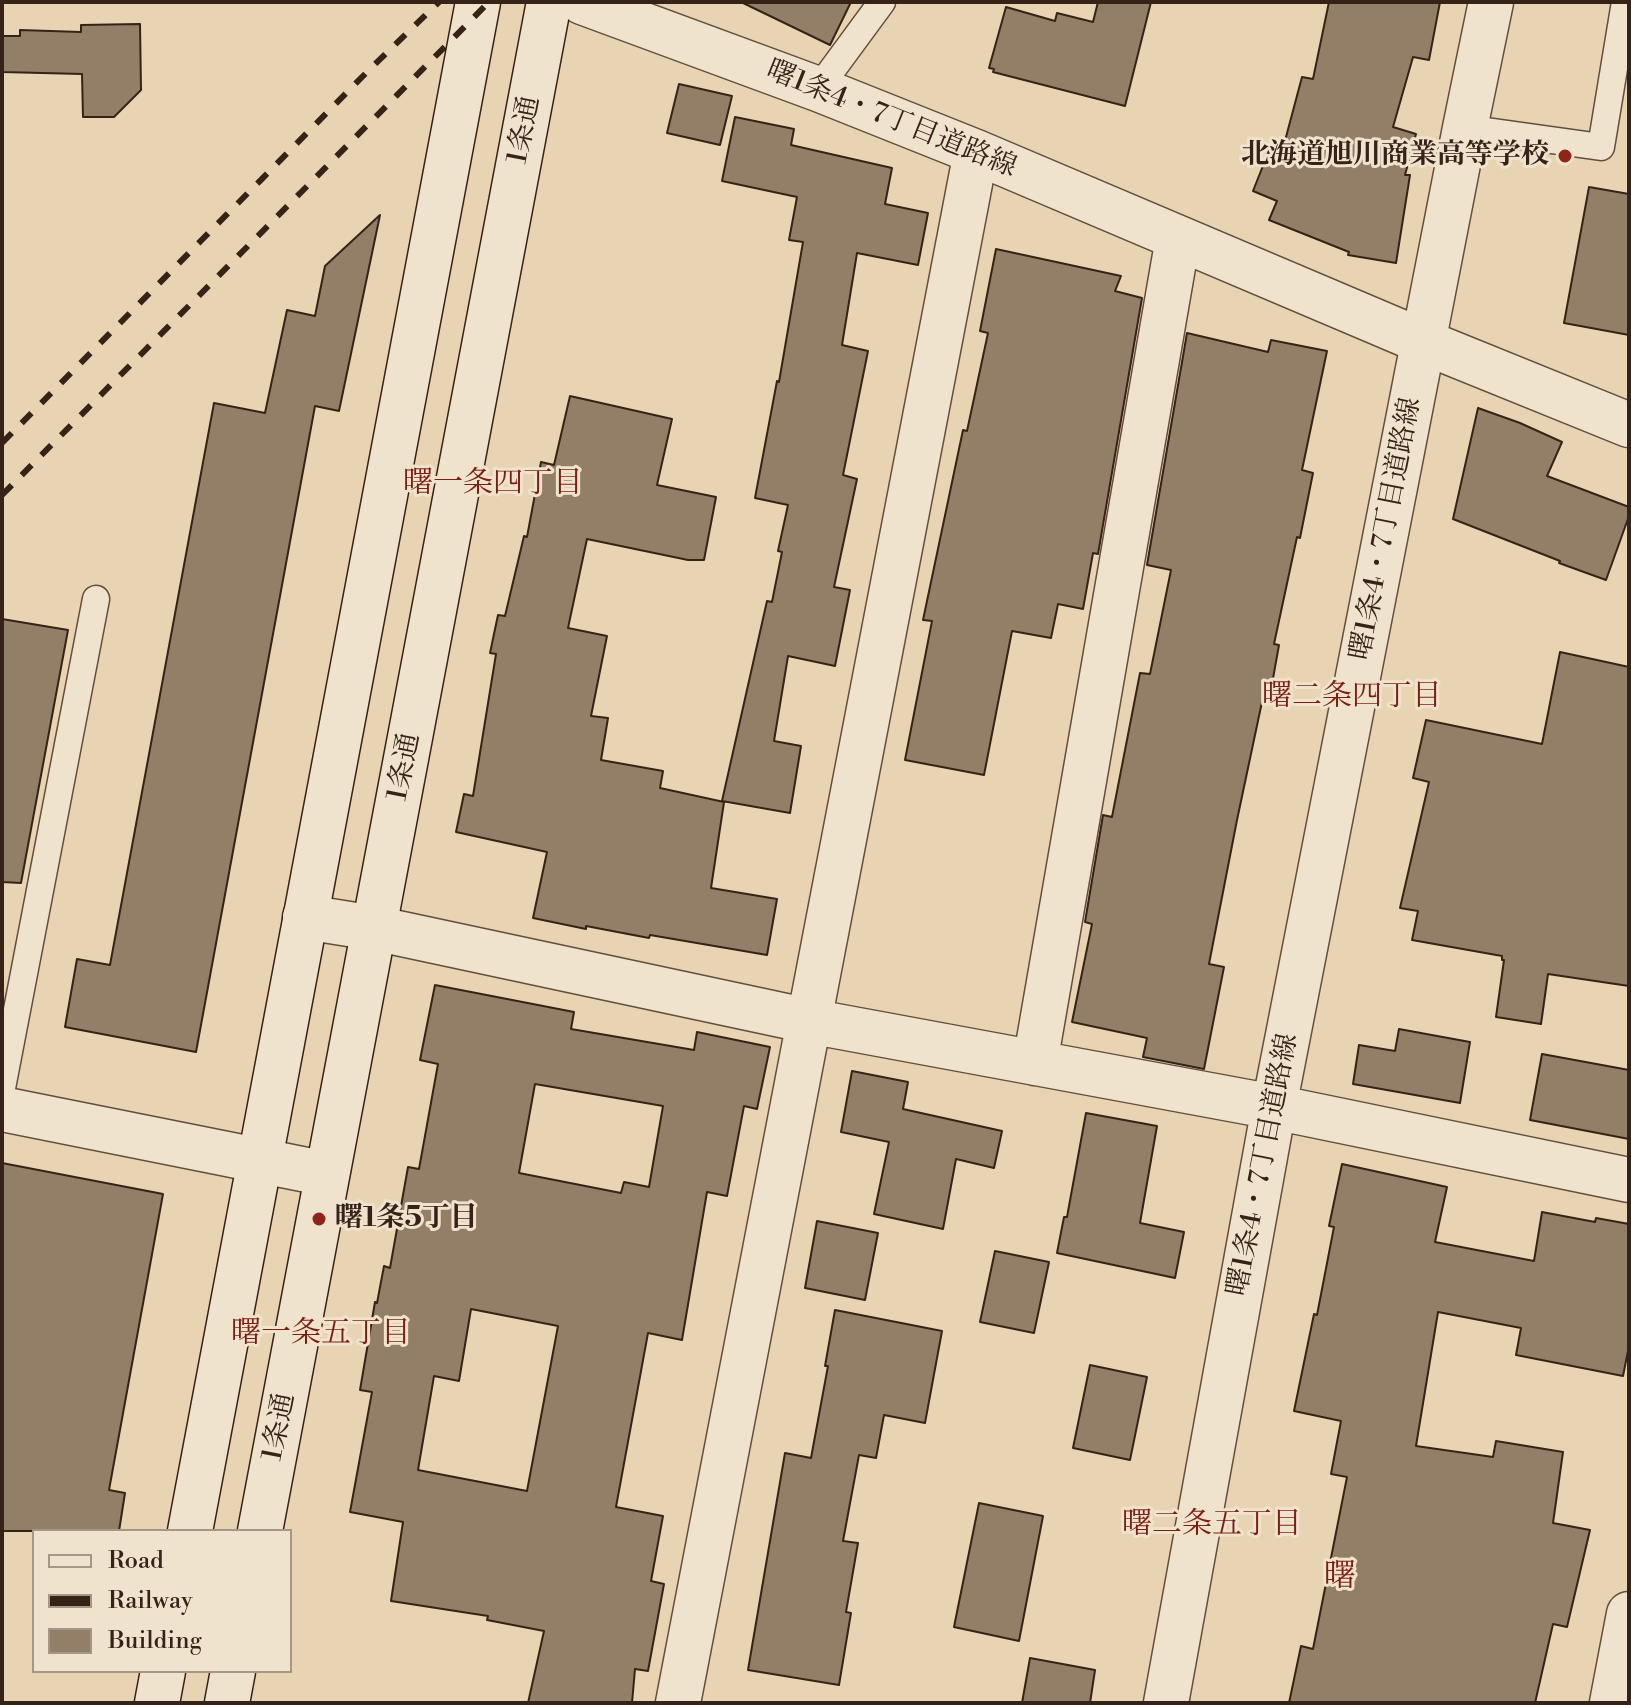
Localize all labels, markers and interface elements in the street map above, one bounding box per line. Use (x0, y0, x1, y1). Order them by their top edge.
street label: 曙1条4・7丁目道路線 (761, 54, 1021, 186)
street label: 1条通 (502, 93, 548, 167)
place label: 北海道旭川商業高等学校 (1241, 139, 1549, 173)
marker: 北海道旭川商業高等学校 (1556, 147, 1574, 165)
street label: 曙1条4・7丁目道路線 (1345, 395, 1429, 663)
district label: 曙一条四丁目 (403, 467, 583, 503)
district label: 曙二条四丁目 (1262, 680, 1442, 716)
street label: 1条通 (382, 730, 428, 804)
street label: 曙1条4・7丁目道路線 (1222, 1031, 1306, 1299)
place label: 曙1条5丁目 (335, 1202, 478, 1236)
marker: 曙1条5丁目 (310, 1210, 328, 1228)
district label: 曙一条五丁目 (231, 1317, 411, 1353)
street label: 1条通 (257, 1390, 303, 1464)
district label: 曙二条五丁目 (1122, 1508, 1302, 1544)
legend (32, 1529, 292, 1673)
text: Road (108, 1546, 164, 1576)
district label: 曙 (1324, 1559, 1356, 1597)
text: Railway (108, 1586, 193, 1616)
text: Building (108, 1626, 202, 1656)

